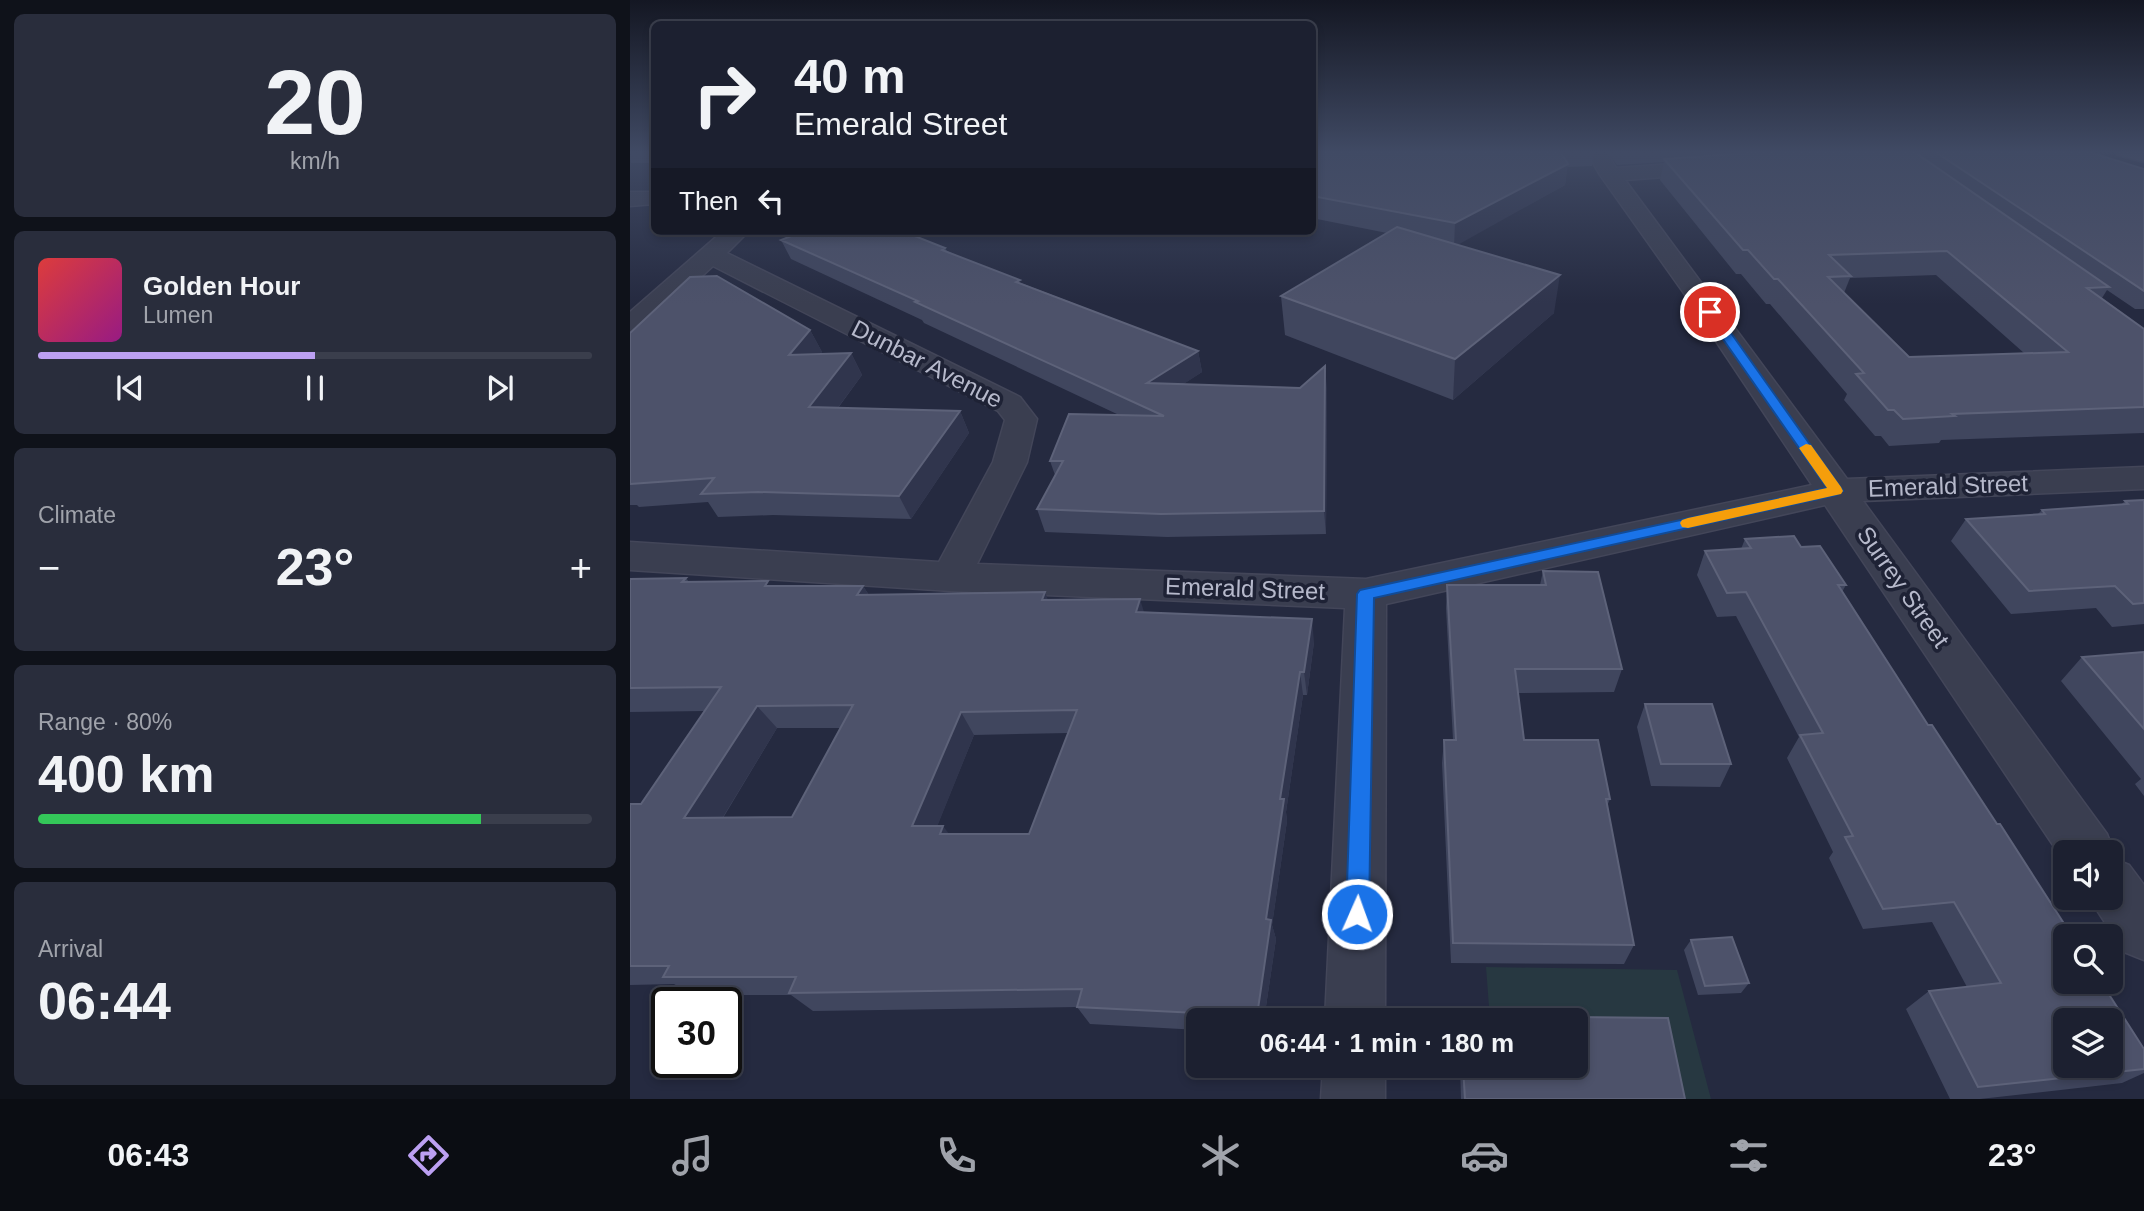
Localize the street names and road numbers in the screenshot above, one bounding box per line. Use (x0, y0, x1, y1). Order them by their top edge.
street label: Dunbar Avenue (848, 314, 1007, 413)
street label: Emerald Street (1868, 469, 2029, 502)
street label: Surrey Street (1852, 521, 1955, 653)
street label: Emerald Street (1165, 572, 1326, 605)

